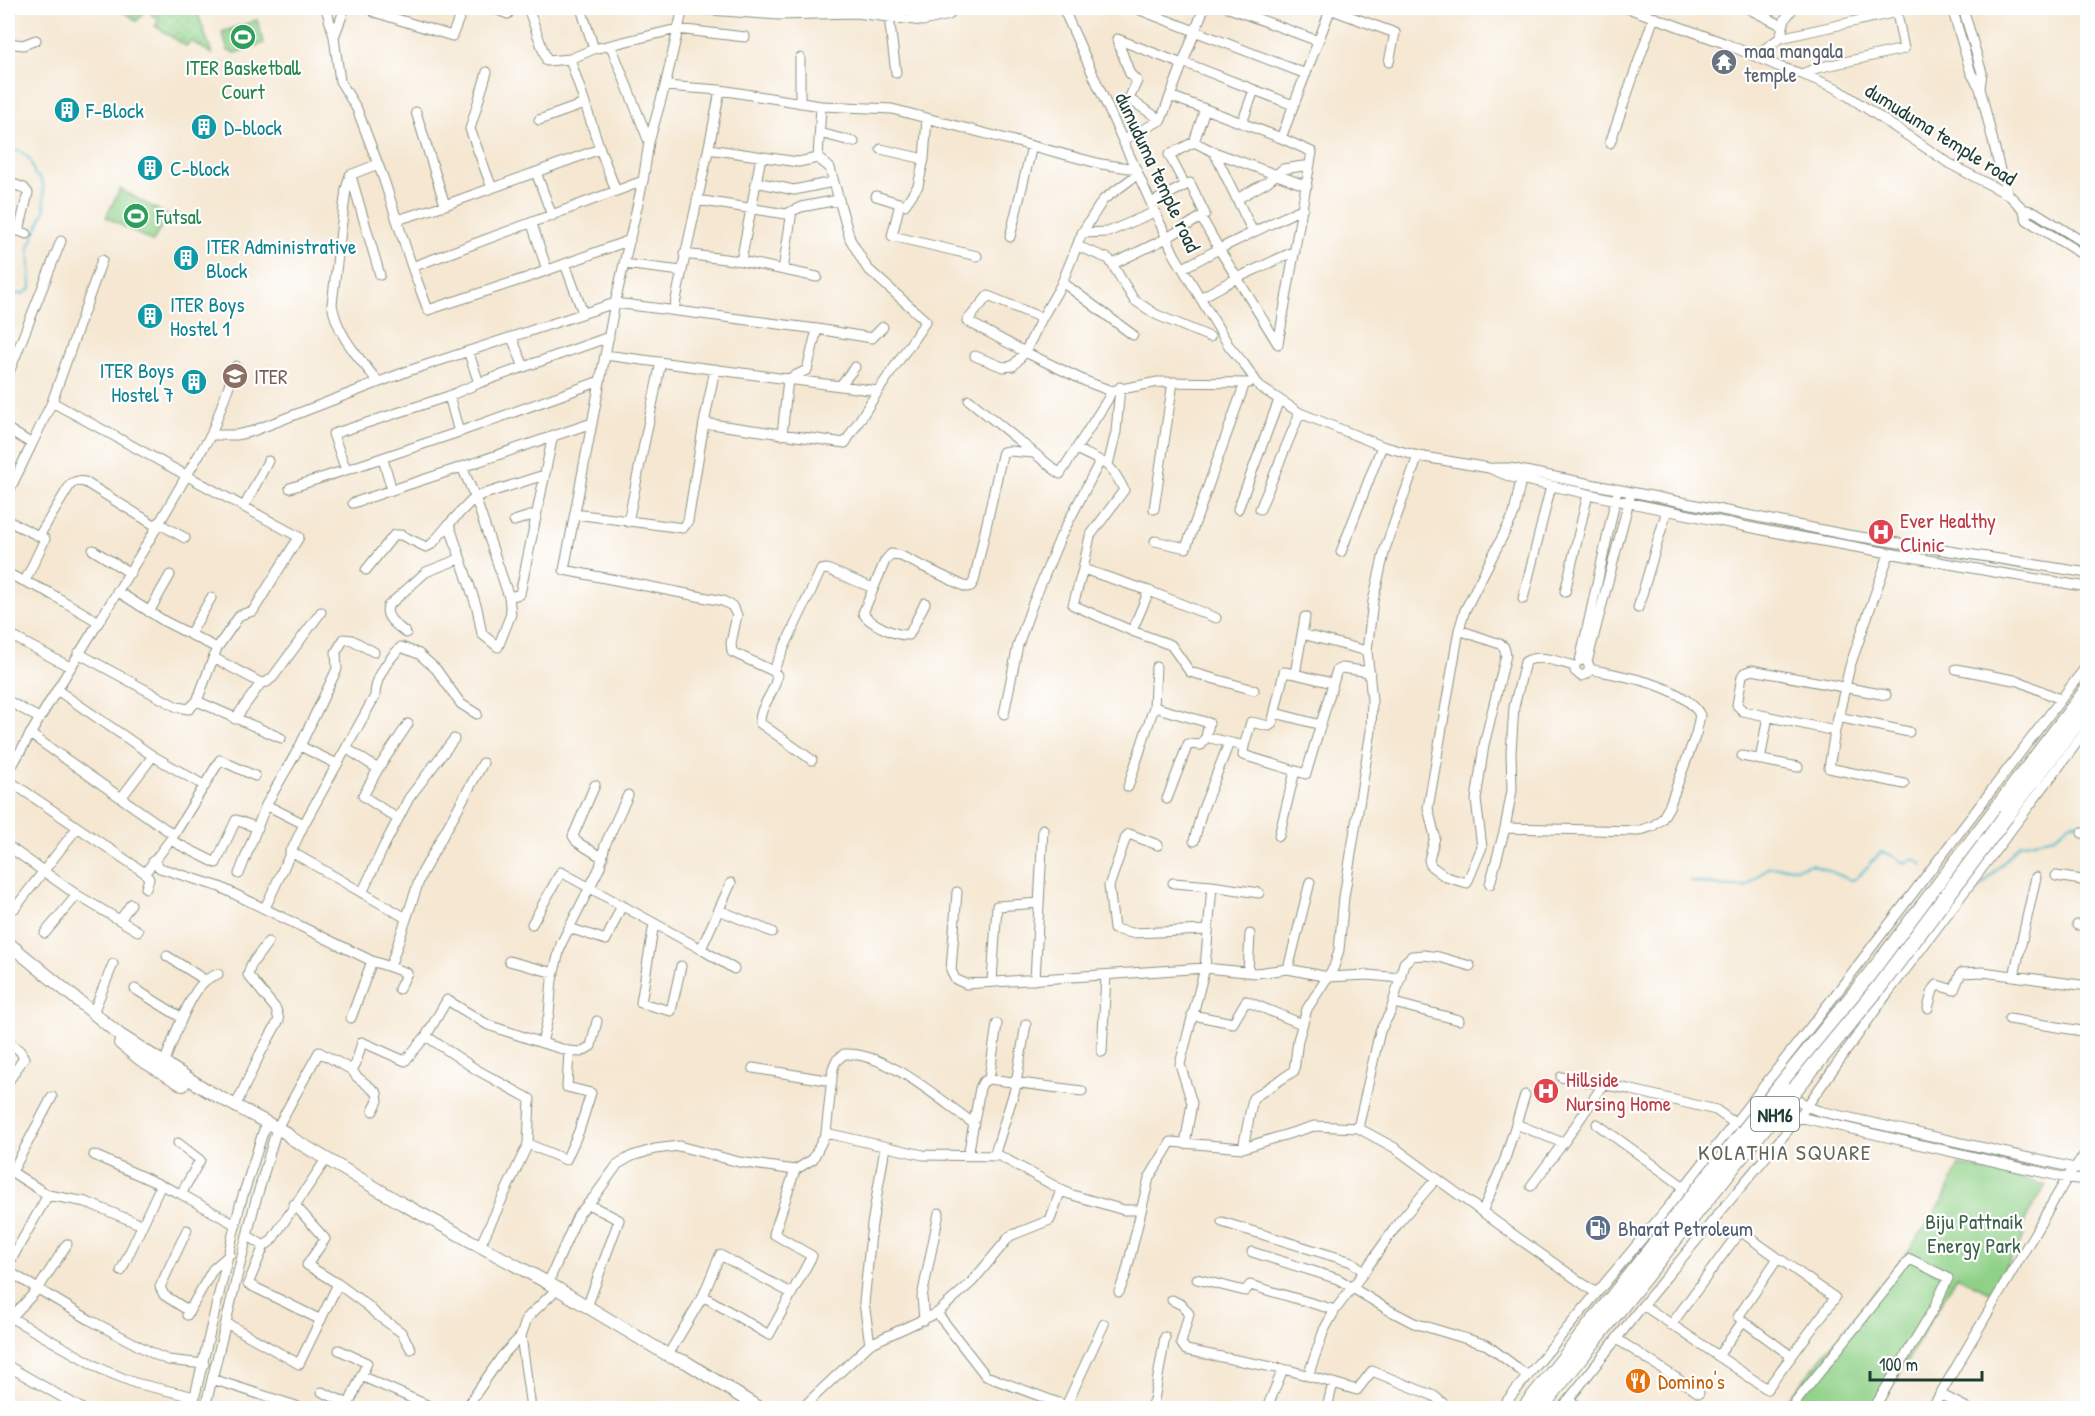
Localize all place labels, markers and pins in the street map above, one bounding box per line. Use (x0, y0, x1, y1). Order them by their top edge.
sports icon: ITER Basketball Court (228, 22, 258, 52)
place label: maa mangala temple (1744, 36, 1843, 89)
temple icon: maa mangala temple (1709, 47, 1739, 77)
place label: ITER Basketball Court (185, 53, 302, 106)
building icon: F-Block (52, 95, 82, 125)
place label: F-Block (85, 96, 144, 125)
building icon: D-block (189, 112, 219, 142)
place label: D-block (224, 113, 282, 142)
building icon: C-block (135, 153, 165, 183)
place label: C-block (170, 154, 230, 183)
sports icon: Futsal (121, 201, 151, 231)
place label: Futsal (155, 202, 202, 231)
place label: ITER Administrative Block (206, 232, 356, 285)
building icon: ITER Administrative Block (171, 243, 201, 273)
place label: ITER Boys Hostel 1 (170, 290, 245, 343)
building icon: ITER Boys Hostel 1 (135, 301, 165, 331)
place label: ITER Boys Hostel 7 (100, 356, 174, 409)
school or university icon: ITER (220, 361, 250, 391)
place label: ITER (254, 362, 288, 391)
building icon: ITER Boys Hostel 7 (179, 367, 209, 397)
place label: Ever Healthy Clinic (1900, 506, 1996, 559)
hospital icon: Ever Healthy Clinic (1866, 517, 1896, 547)
place label: Hillside Nursing Home (1566, 1065, 1671, 1118)
hospital icon: Hillside Nursing Home (1531, 1076, 1561, 1106)
fuel station icon: Bharat Petroleum (1583, 1213, 1613, 1243)
place label: Bharat Petroleum (1618, 1214, 1753, 1243)
restaurant icon: Domino's (1623, 1366, 1653, 1396)
place label: Domino's (1658, 1367, 1725, 1396)

